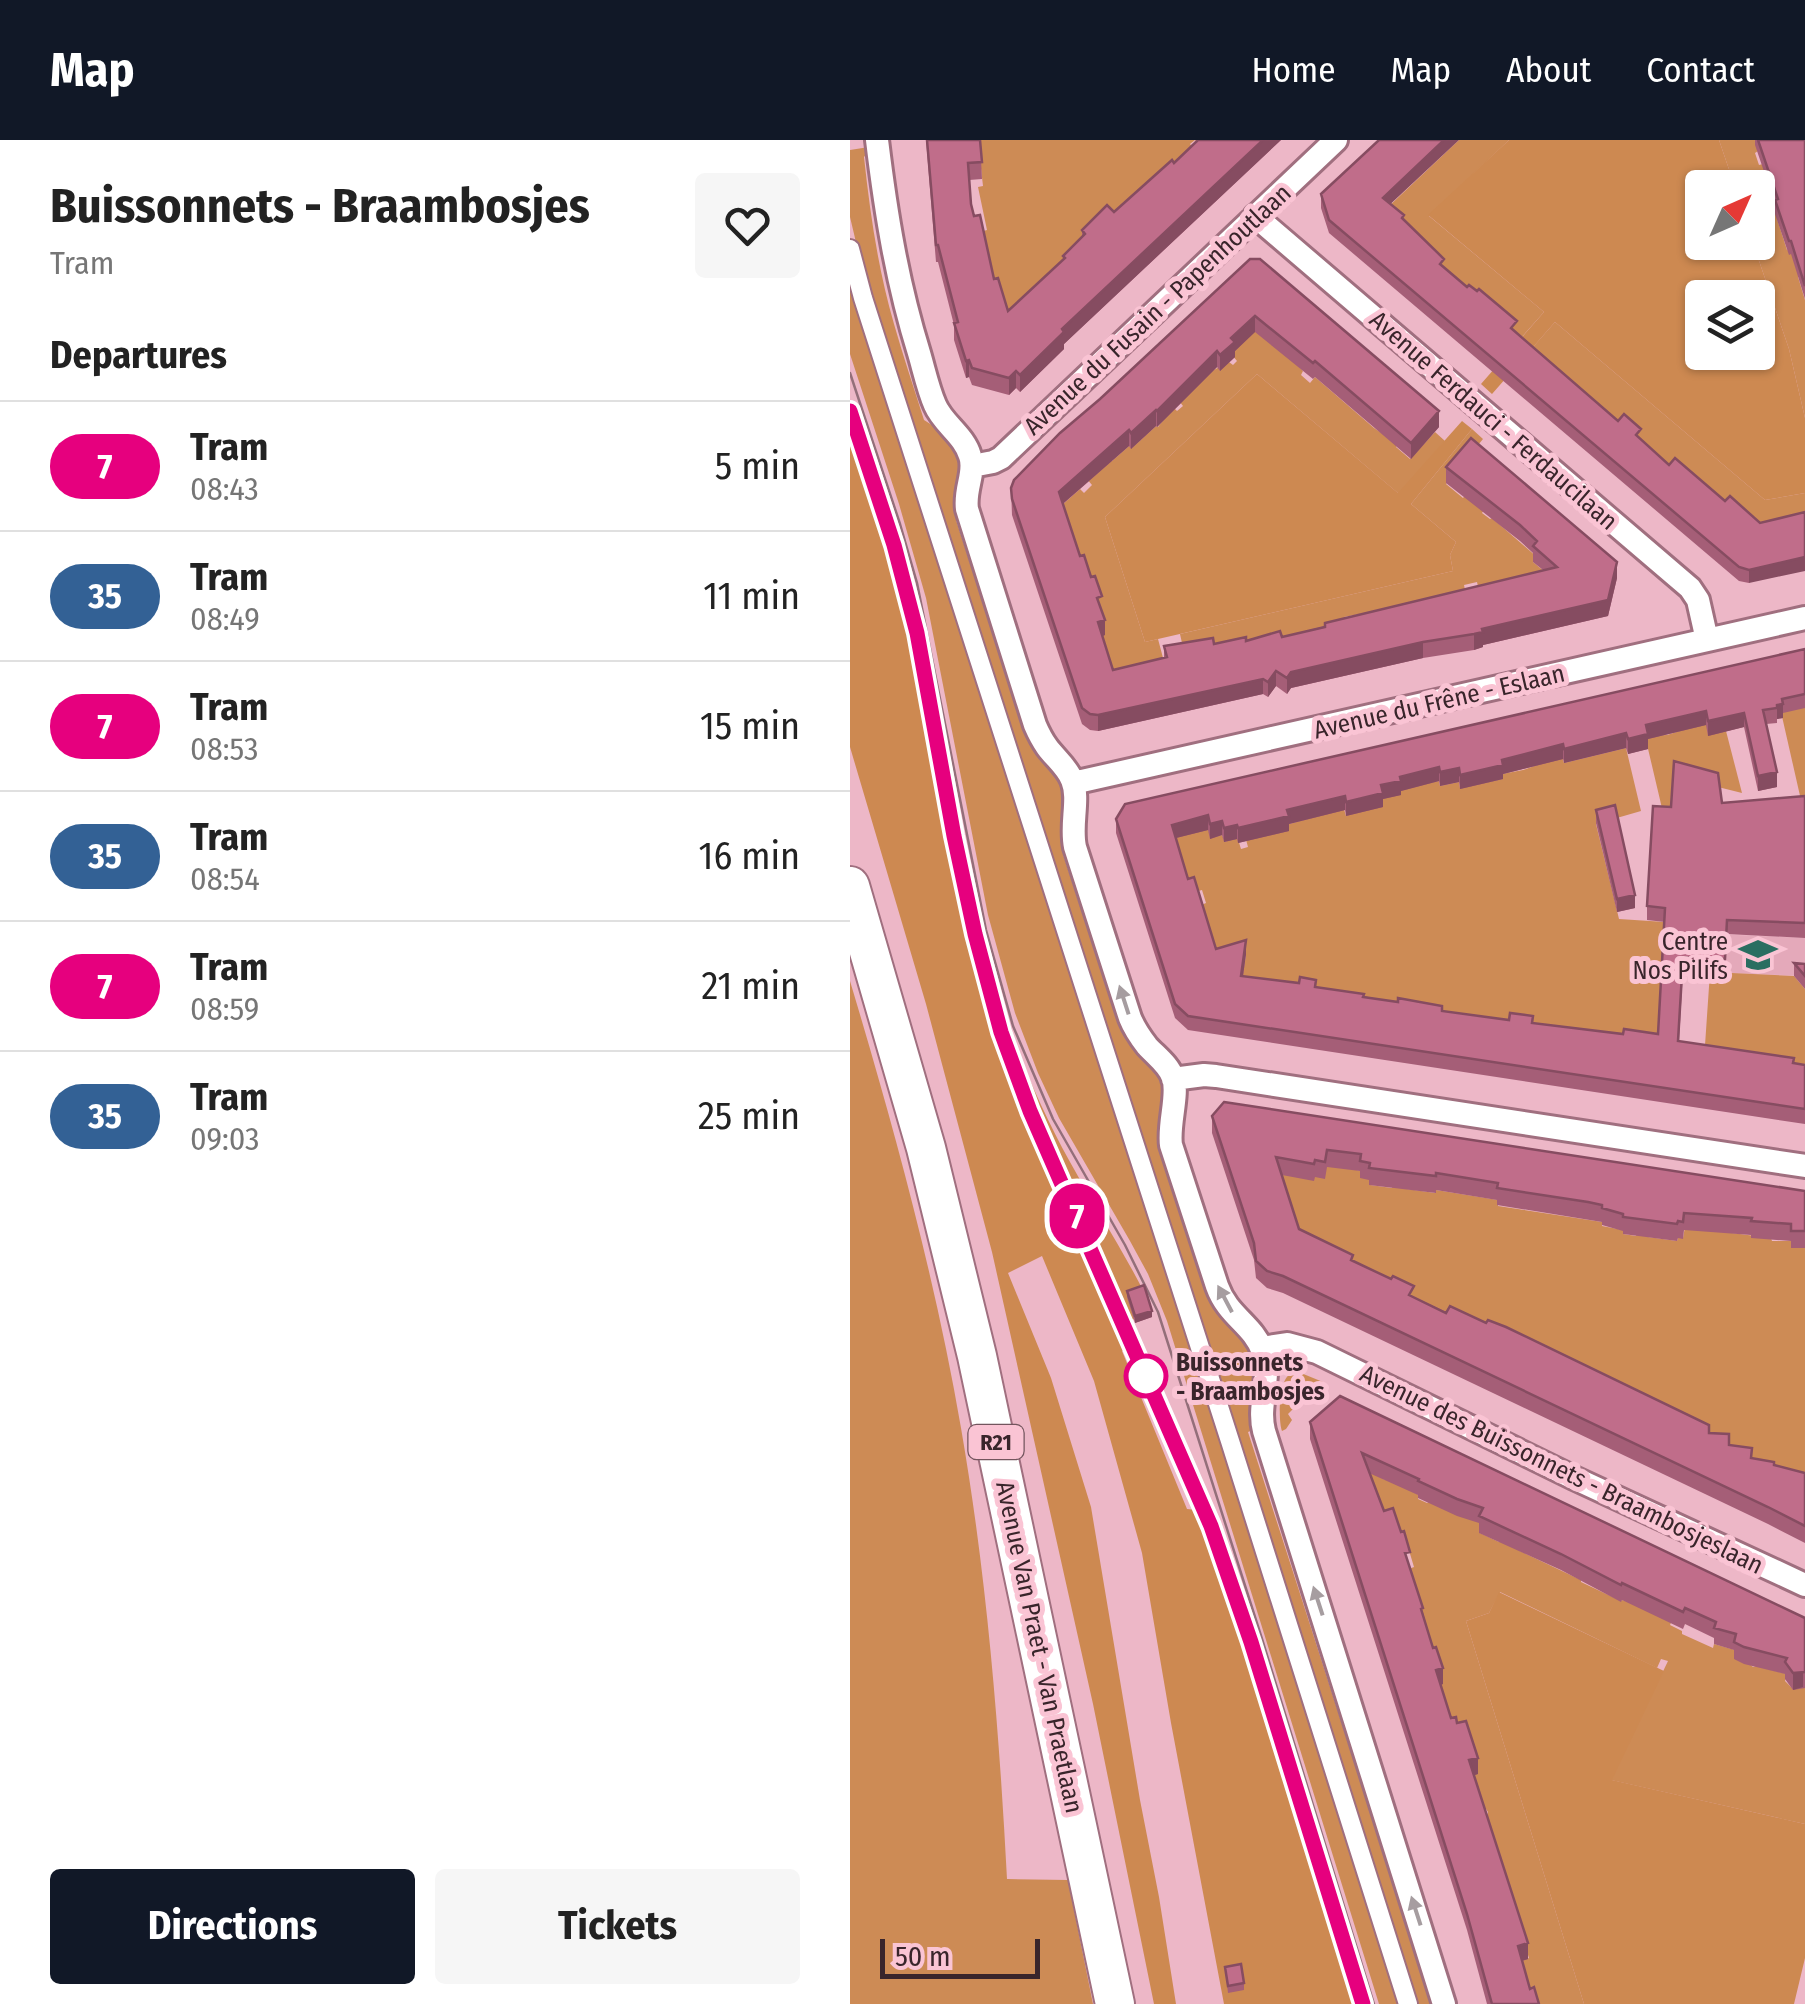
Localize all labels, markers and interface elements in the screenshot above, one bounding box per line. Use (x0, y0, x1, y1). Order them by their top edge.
text: Map (50, 41, 134, 99)
text: Home (1252, 49, 1335, 91)
text: Map (1390, 49, 1451, 91)
text: About (1506, 49, 1591, 91)
text: Contact (1646, 49, 1755, 91)
north arrow (1685, 170, 1775, 260)
map controls (1685, 170, 1775, 370)
button: heart (695, 173, 800, 278)
text: Buissonnets - Braambosjes (50, 177, 590, 235)
street label: Avenue du Fusain - Papenhoutlaan (1018, 178, 1297, 441)
text: Tram (50, 244, 114, 282)
button: layers (1685, 280, 1775, 370)
street label: Avenue Ferdauci - Ferdaucilaan (1363, 305, 1623, 537)
text: Departures (50, 332, 227, 378)
text: Tram (190, 424, 268, 470)
text: 5 min (715, 443, 800, 489)
text: 7 (98, 445, 112, 487)
text: 08:43 (190, 470, 259, 508)
text: Tram (190, 554, 268, 600)
text: 11 min (703, 573, 800, 619)
text: 35 (88, 575, 122, 617)
text: 08:49 (190, 600, 260, 638)
street label: Avenue du Frêne - Eslaan (1311, 658, 1568, 745)
text: Tram (190, 684, 268, 730)
text: 15 min (700, 703, 800, 749)
text: 7 (98, 705, 112, 747)
text: 08:53 (190, 730, 258, 768)
text: Tram (190, 814, 268, 860)
text: 16 min (699, 833, 800, 879)
text: 35 (88, 835, 122, 877)
text: 08:54 (190, 860, 260, 898)
place label: Centre Nos Pilifs (1633, 927, 1728, 986)
school or university icon: Centre Nos Pilifs (1737, 934, 1779, 976)
text: Tram (190, 944, 268, 990)
text: 21 min (702, 963, 800, 1009)
text: 7 (98, 965, 112, 1007)
one-way arrow (1116, 984, 1131, 1015)
text: 08:59 (190, 990, 259, 1028)
text: Tram (190, 1074, 268, 1120)
text: 25 min (698, 1093, 800, 1139)
text: 35 (88, 1095, 122, 1137)
text: 09:03 (190, 1120, 260, 1158)
line badge: 7 (1044, 1184, 1110, 1248)
text: 7 (1070, 1195, 1084, 1237)
one-way arrow (1216, 1285, 1234, 1313)
place label: Buissonnets - Braambosjes (1176, 1348, 1325, 1407)
marker: Buissonnets - Braambosjes (1125, 1355, 1167, 1397)
street label: Avenue des Buissonnets - Braambosjeslaan (1355, 1359, 1768, 1581)
road number: R21 (968, 1425, 1024, 1459)
street label: Avenue Van Praet - Van Praetlaan (989, 1479, 1089, 1816)
one-way arrow (1309, 1585, 1324, 1615)
button: Directions (50, 1869, 415, 1984)
button: Tickets (435, 1869, 800, 1984)
one-way arrow (1407, 1895, 1422, 1925)
scale bar (880, 1934, 1040, 1978)
text: 50 m (895, 1940, 951, 1973)

